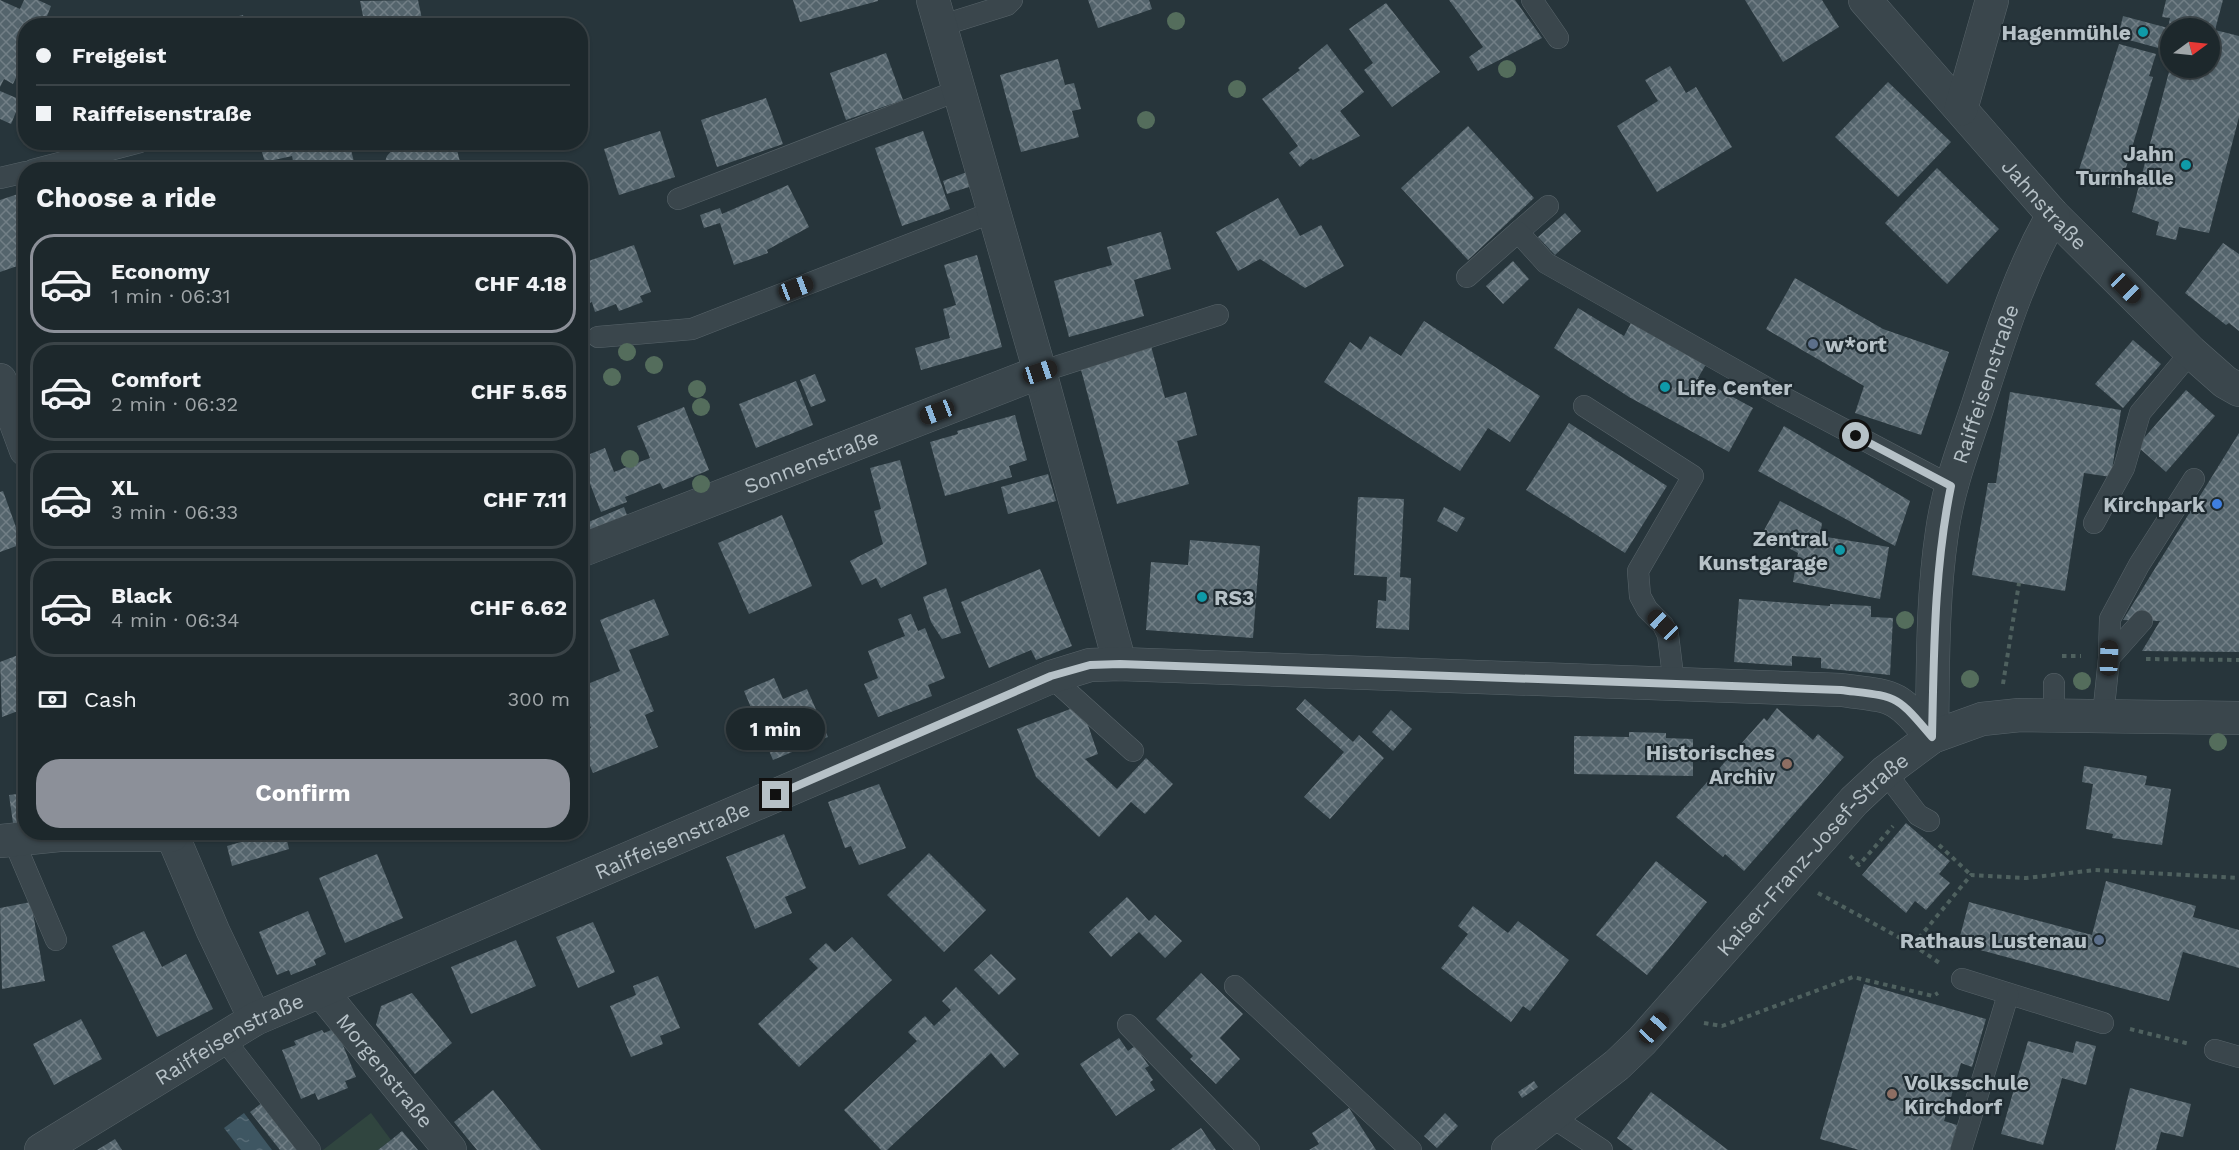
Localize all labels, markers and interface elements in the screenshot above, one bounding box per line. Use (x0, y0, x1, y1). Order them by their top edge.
north arrow (2160, 18, 2220, 78)
map controls (2160, 18, 2220, 78)
place label: Hagenmühle (2001, 20, 2131, 45)
marker: Hagenmühle (2136, 25, 2150, 39)
text: Freigeist (72, 43, 166, 68)
text: Raiffeisenstraße (72, 101, 252, 126)
place label: Jahn Turnhalle (2075, 141, 2174, 190)
street label: Jahnstraße (1997, 153, 2093, 255)
marker: Jahn Turnhalle (2179, 158, 2193, 172)
text: Choose a ride (36, 182, 216, 214)
icon: car (39, 257, 93, 311)
text: Economy (111, 259, 210, 284)
car (2107, 269, 2145, 307)
text: CHF 4.18 (475, 271, 567, 296)
car (776, 273, 816, 303)
text: 1 min · 06:31 (111, 284, 231, 308)
street label: Raiffeisenstraße (1947, 300, 2023, 467)
place label: w*ort (1825, 332, 1887, 357)
marker: w*ort (1806, 337, 1820, 351)
car (1020, 358, 1060, 386)
icon: car (39, 365, 93, 419)
text: Comfort (111, 367, 201, 392)
place label: Life Center (1677, 375, 1792, 400)
text: CHF 5.65 (471, 379, 567, 404)
marker: Life Center (1658, 380, 1672, 394)
text: 2 min · 06:32 (111, 392, 238, 416)
car (917, 397, 957, 427)
route start (1842, 422, 1869, 449)
street label: Sonnenstraße (740, 424, 882, 499)
icon: car (39, 473, 93, 527)
text: XL (111, 475, 139, 500)
text: CHF 7.11 (483, 487, 567, 512)
place label: Kirchpark (2103, 492, 2206, 517)
marker: Kirchpark (2210, 497, 2224, 511)
text: 3 min · 06:33 (111, 500, 238, 524)
place label: Zentral Kunstgarage (1698, 526, 1828, 575)
marker: Zentral Kunstgarage (1833, 543, 1847, 557)
icon: car (39, 581, 93, 635)
text: Black (111, 583, 172, 608)
place label: RS3 (1214, 585, 1254, 610)
marker: RS3 (1195, 590, 1209, 604)
text: CHF 6.62 (470, 595, 567, 620)
car (1644, 606, 1682, 644)
text: 4 min · 06:34 (111, 608, 239, 632)
car (2099, 640, 2119, 676)
icon: cash (36, 683, 69, 716)
text: Cash (84, 687, 137, 712)
text: 300 m (508, 687, 570, 711)
callout: 1 min (726, 708, 826, 750)
text: 1 min (750, 717, 801, 741)
place label: Historisches Archiv (1646, 740, 1775, 789)
street label: Kaiser-Franz-Josef-Straße (1711, 747, 1913, 961)
marker: Historisches Archiv (1780, 757, 1794, 771)
button: Confirm (36, 759, 570, 828)
route end (762, 781, 789, 808)
street label: Raiffeisenstraße (591, 795, 754, 884)
place label: Rathaus Lustenau (1900, 928, 2087, 953)
marker: Rathaus Lustenau (2092, 933, 2106, 947)
street label: Raiffeisenstraße (150, 987, 307, 1090)
street label: Morgenstraße (331, 1008, 439, 1132)
car (1635, 1009, 1673, 1047)
place label: Volksschule Kirchdorf (1904, 1070, 2029, 1119)
marker: Volksschule Kirchdorf (1885, 1087, 1899, 1101)

